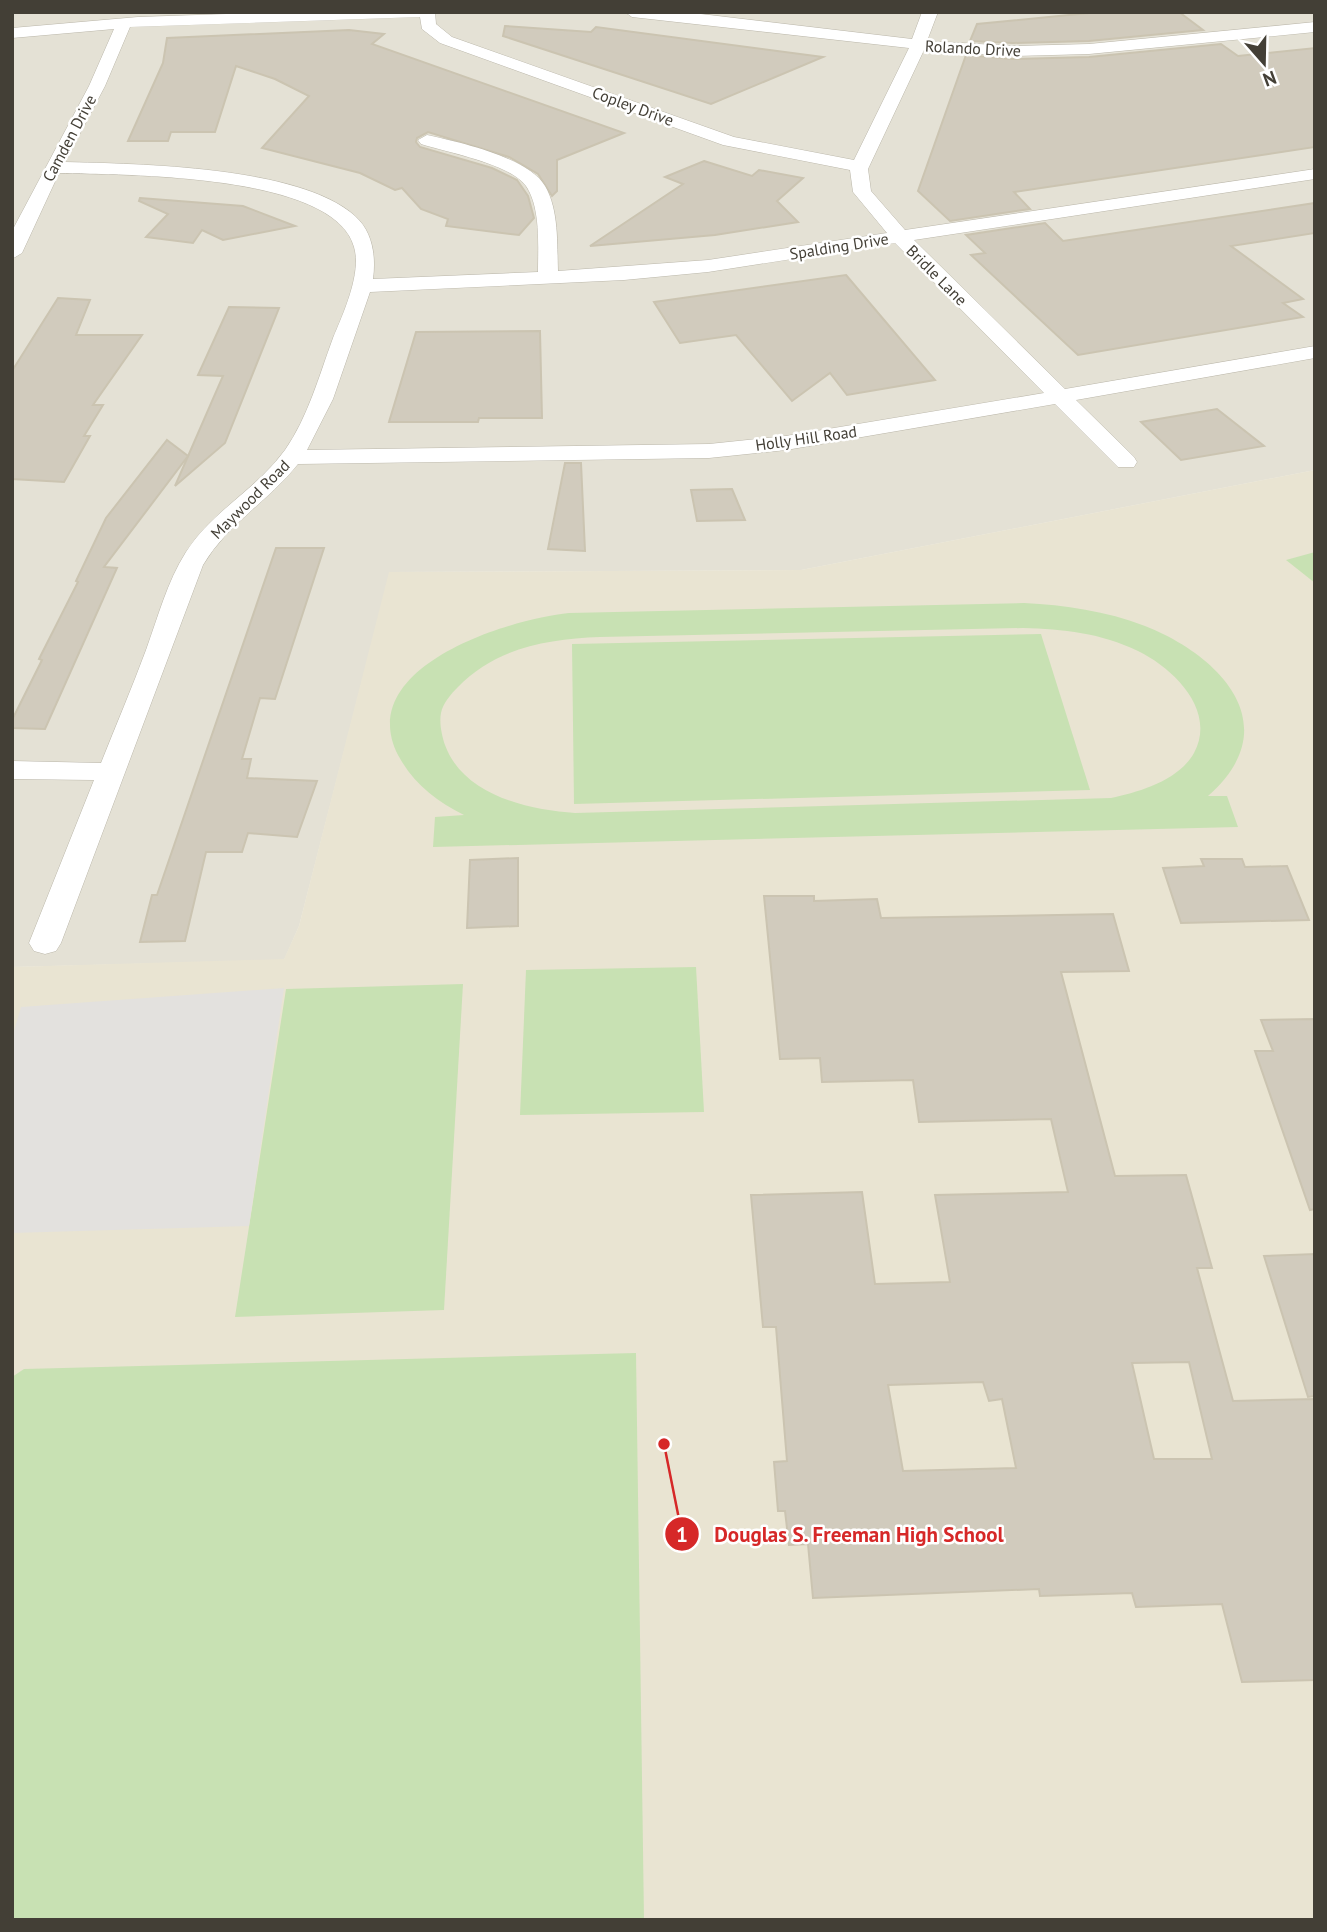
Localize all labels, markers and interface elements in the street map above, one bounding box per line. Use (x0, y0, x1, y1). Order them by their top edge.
north arrow (1229, 28, 1299, 98)
street label: Rolando Drive (925, 36, 1021, 60)
text: N (1260, 66, 1280, 92)
street label: Copley Drive (590, 82, 676, 130)
street label: Camden Drive (38, 91, 100, 185)
street label: Spalding Drive (788, 228, 890, 264)
street label: Bridle Lane (903, 241, 971, 309)
street label: Holly Hill Road (754, 421, 858, 455)
street label: Maywood Road (206, 455, 294, 543)
callout: Douglas S. Freeman High School (664, 1513, 1018, 1555)
text: 1 (676, 1521, 688, 1548)
text: Douglas S. Freeman High School (714, 1521, 1005, 1548)

